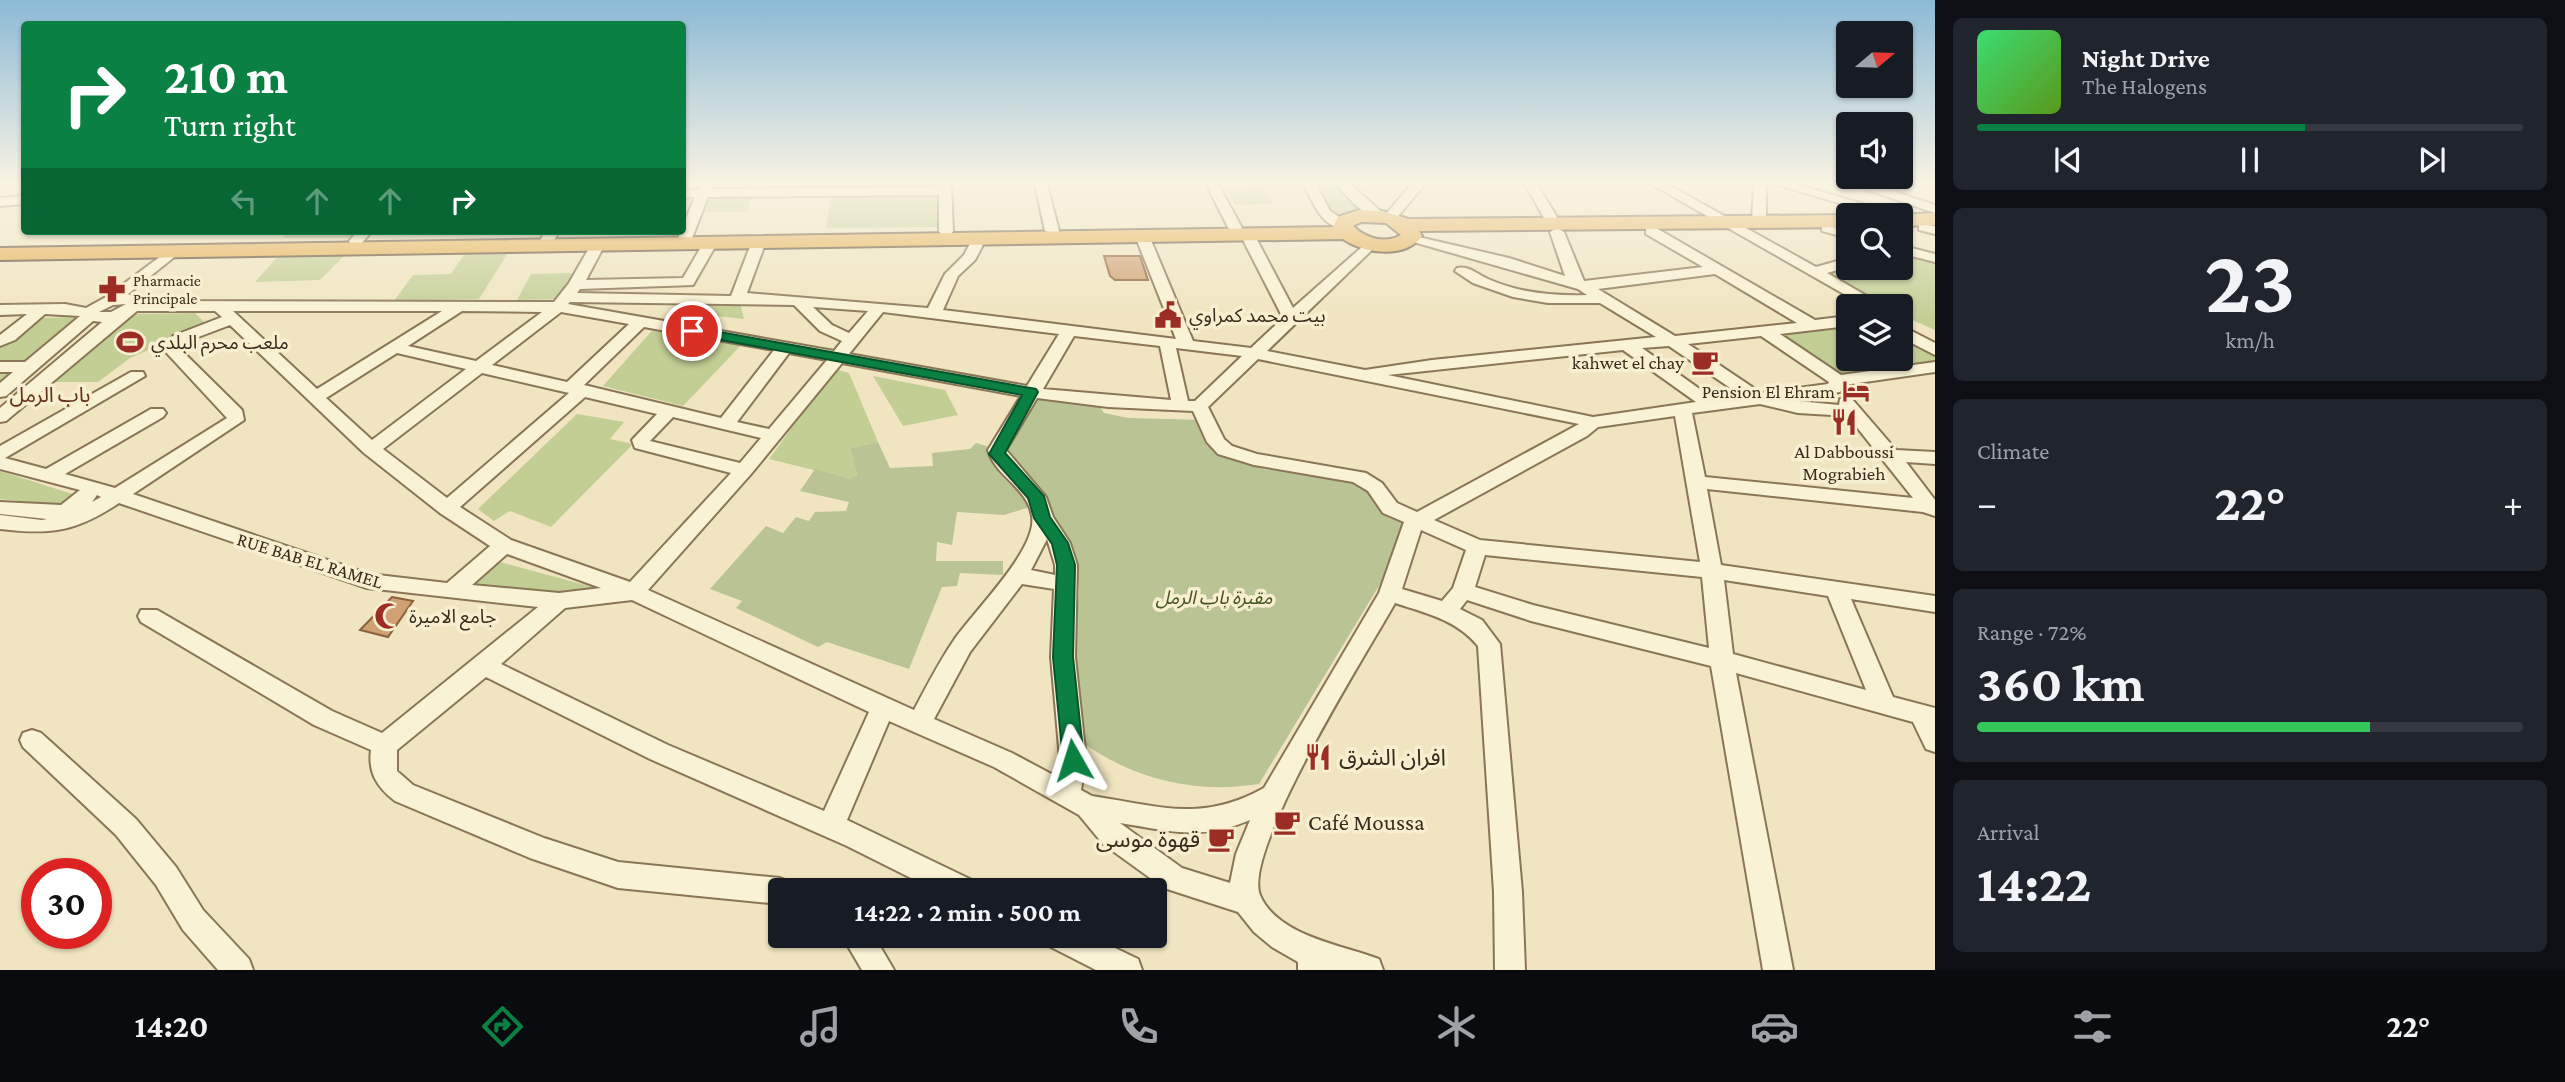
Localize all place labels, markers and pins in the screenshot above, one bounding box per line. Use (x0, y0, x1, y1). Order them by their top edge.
place label: Pharmacie Principale (133, 272, 201, 308)
pharmacy icon: Pharmacie Principale (97, 274, 127, 304)
public building icon: بيت محمد كمراوي (1153, 300, 1183, 330)
pin (662, 301, 722, 361)
place label: بيت محمد كمراوي (1189, 305, 1326, 330)
sports icon: ملعب محرم البلدي (115, 327, 145, 357)
place label: ملعب محرم البلدي (151, 332, 289, 357)
cafe icon: kahwet el chay (1690, 347, 1720, 377)
place label: kahwet el chay (1572, 352, 1684, 373)
hotel icon: Pension El Ehram (1841, 376, 1871, 406)
place label: Pension El Ehram (1702, 381, 1835, 402)
restaurant icon: Al Dabboussi Mograbieh (1829, 407, 1859, 437)
place label: Al Dabboussi Mograbieh (1794, 441, 1894, 484)
mosque icon: جامع الاميرة (373, 601, 403, 631)
place label: جامع الاميرة (409, 606, 496, 631)
restaurant icon: افران الشرق (1303, 742, 1333, 772)
place label: افران الشرق (1339, 744, 1446, 771)
cafe icon: Café Moussa (1272, 807, 1302, 837)
place label: Café Moussa (1308, 809, 1425, 835)
cafe icon: قهوة موسى (1206, 824, 1236, 854)
place label: قهوة موسى (1096, 826, 1200, 853)

